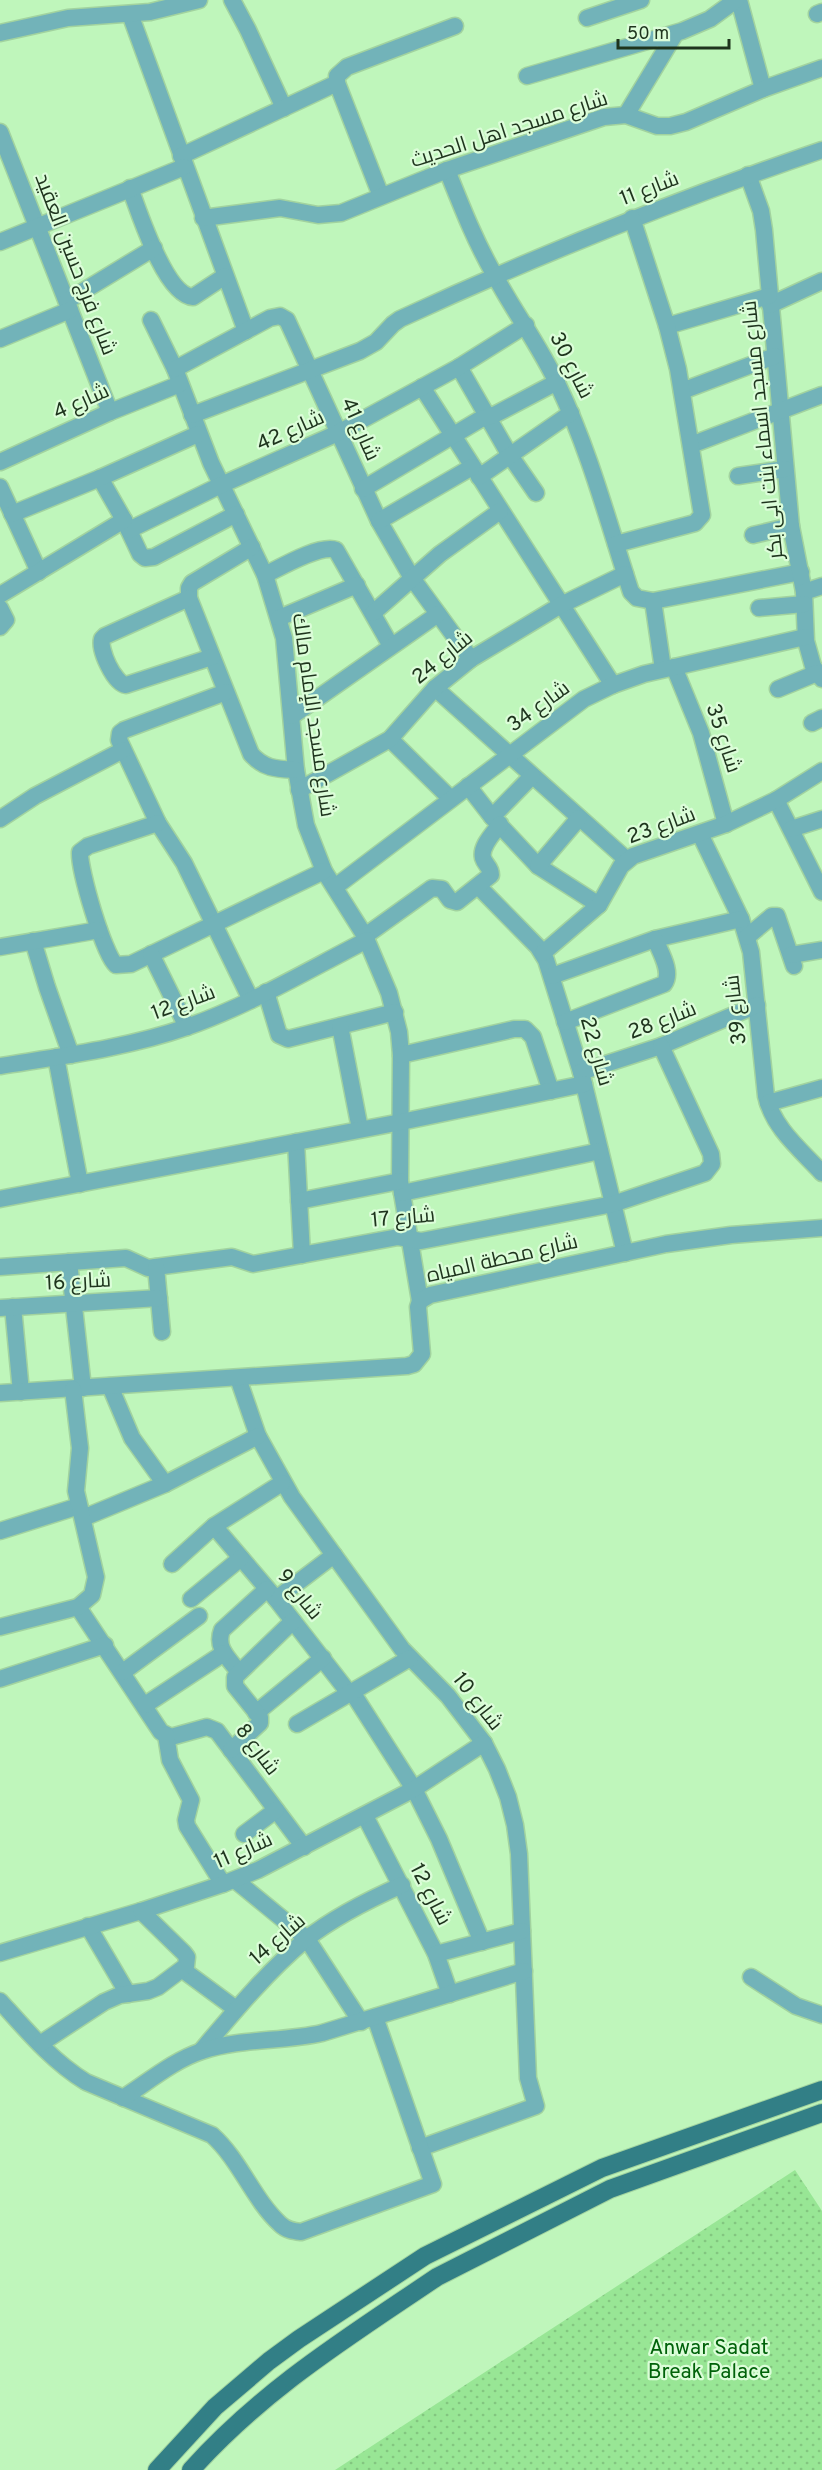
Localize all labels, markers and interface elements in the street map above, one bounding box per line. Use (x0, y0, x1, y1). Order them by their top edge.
scale bar (618, 12, 729, 50)
text: 50 m (627, 23, 669, 46)
street label: شارع مسجد اهل الحديث (407, 86, 612, 175)
street label: شارع 11 (616, 166, 683, 213)
street label: شارع فرج حسين العقيد (27, 170, 122, 359)
street label: شارع مسجد اسماء بنت ابى بكر (736, 299, 791, 562)
street label: شارع 30 (542, 328, 599, 404)
street label: شارع 4 (49, 378, 114, 427)
street label: شارع 41 (334, 394, 385, 465)
street label: شارع 42 (252, 404, 329, 458)
street label: شارع مسجد الإمام مالك (285, 612, 340, 819)
street label: شارع 24 (407, 625, 479, 691)
street label: شارع 34 (502, 675, 576, 739)
street label: شارع 35 (699, 700, 746, 777)
street label: شارع 23 (623, 802, 700, 851)
street label: شارع 39 (719, 973, 754, 1046)
street label: شارع 12 (148, 979, 219, 1027)
street label: شارع 28 (624, 996, 701, 1047)
street label: شارع 22 (573, 1013, 618, 1089)
street label: شارع 17 (370, 1202, 436, 1235)
street label: شارع محطة المياه (424, 1229, 581, 1290)
street label: شارع 16 (44, 1267, 112, 1298)
street label: شارع 9 (270, 1564, 328, 1626)
street label: شارع 10 (446, 1667, 508, 1737)
street label: شارع 8 (228, 1718, 285, 1781)
street label: شارع 11 (210, 1827, 277, 1876)
street label: شارع 12 (403, 1859, 457, 1930)
street label: شارع 14 (244, 1908, 312, 1972)
park label: Anwar Sadat Break Palace (648, 2335, 770, 2386)

